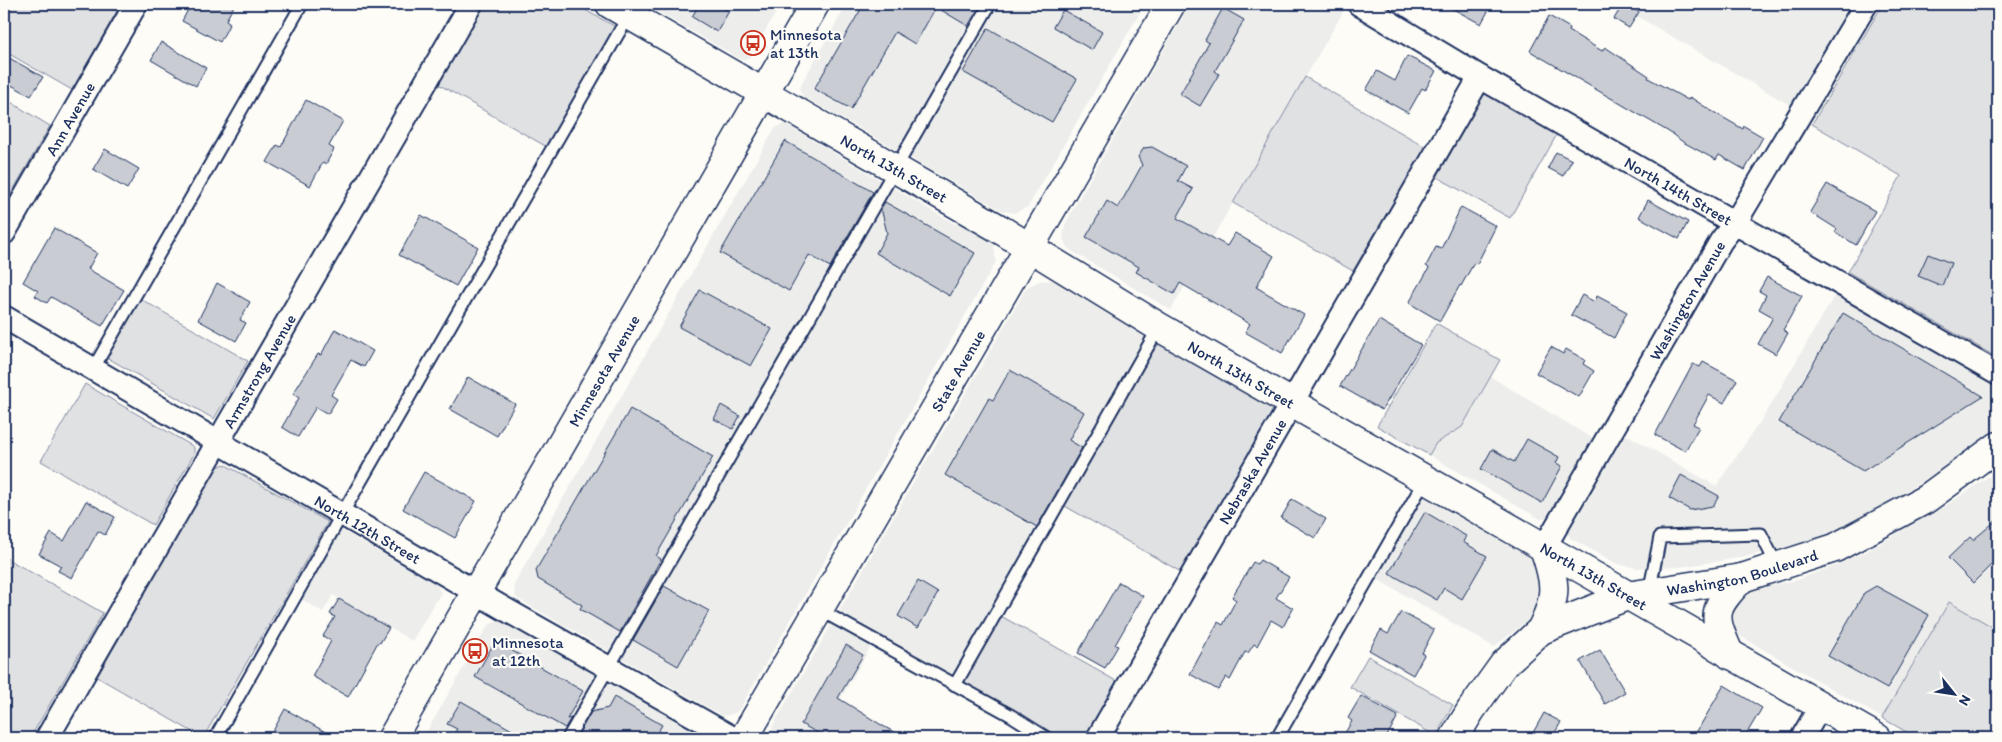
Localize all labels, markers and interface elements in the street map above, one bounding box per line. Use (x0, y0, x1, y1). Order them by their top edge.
place label: Minnesota at 13th (770, 25, 842, 62)
bus stop icon: Minnesota at 13th (740, 30, 766, 56)
street label: Ann Avenue (41, 78, 99, 159)
street label: North 13th Street (837, 130, 951, 206)
street label: North 14th Street (1621, 152, 1736, 229)
street label: Washington Avenue (1645, 237, 1729, 363)
street label: Armstrong Avenue (219, 310, 300, 431)
street label: Minnesota Avenue (564, 311, 643, 430)
street label: State Avenue (926, 326, 989, 415)
street label: North 13th Street (1185, 336, 1298, 412)
street label: Nebraska Avenue (1214, 415, 1290, 528)
street label: North 12th Street (311, 491, 424, 567)
street label: North 13th Street (1537, 538, 1651, 614)
street label: Washington Boulevard (1665, 545, 1820, 599)
place label: Minnesota at 12th (492, 633, 564, 670)
bus stop icon: Minnesota at 12th (462, 638, 488, 664)
north arrow (1930, 670, 1980, 720)
text: N (1955, 692, 1975, 709)

